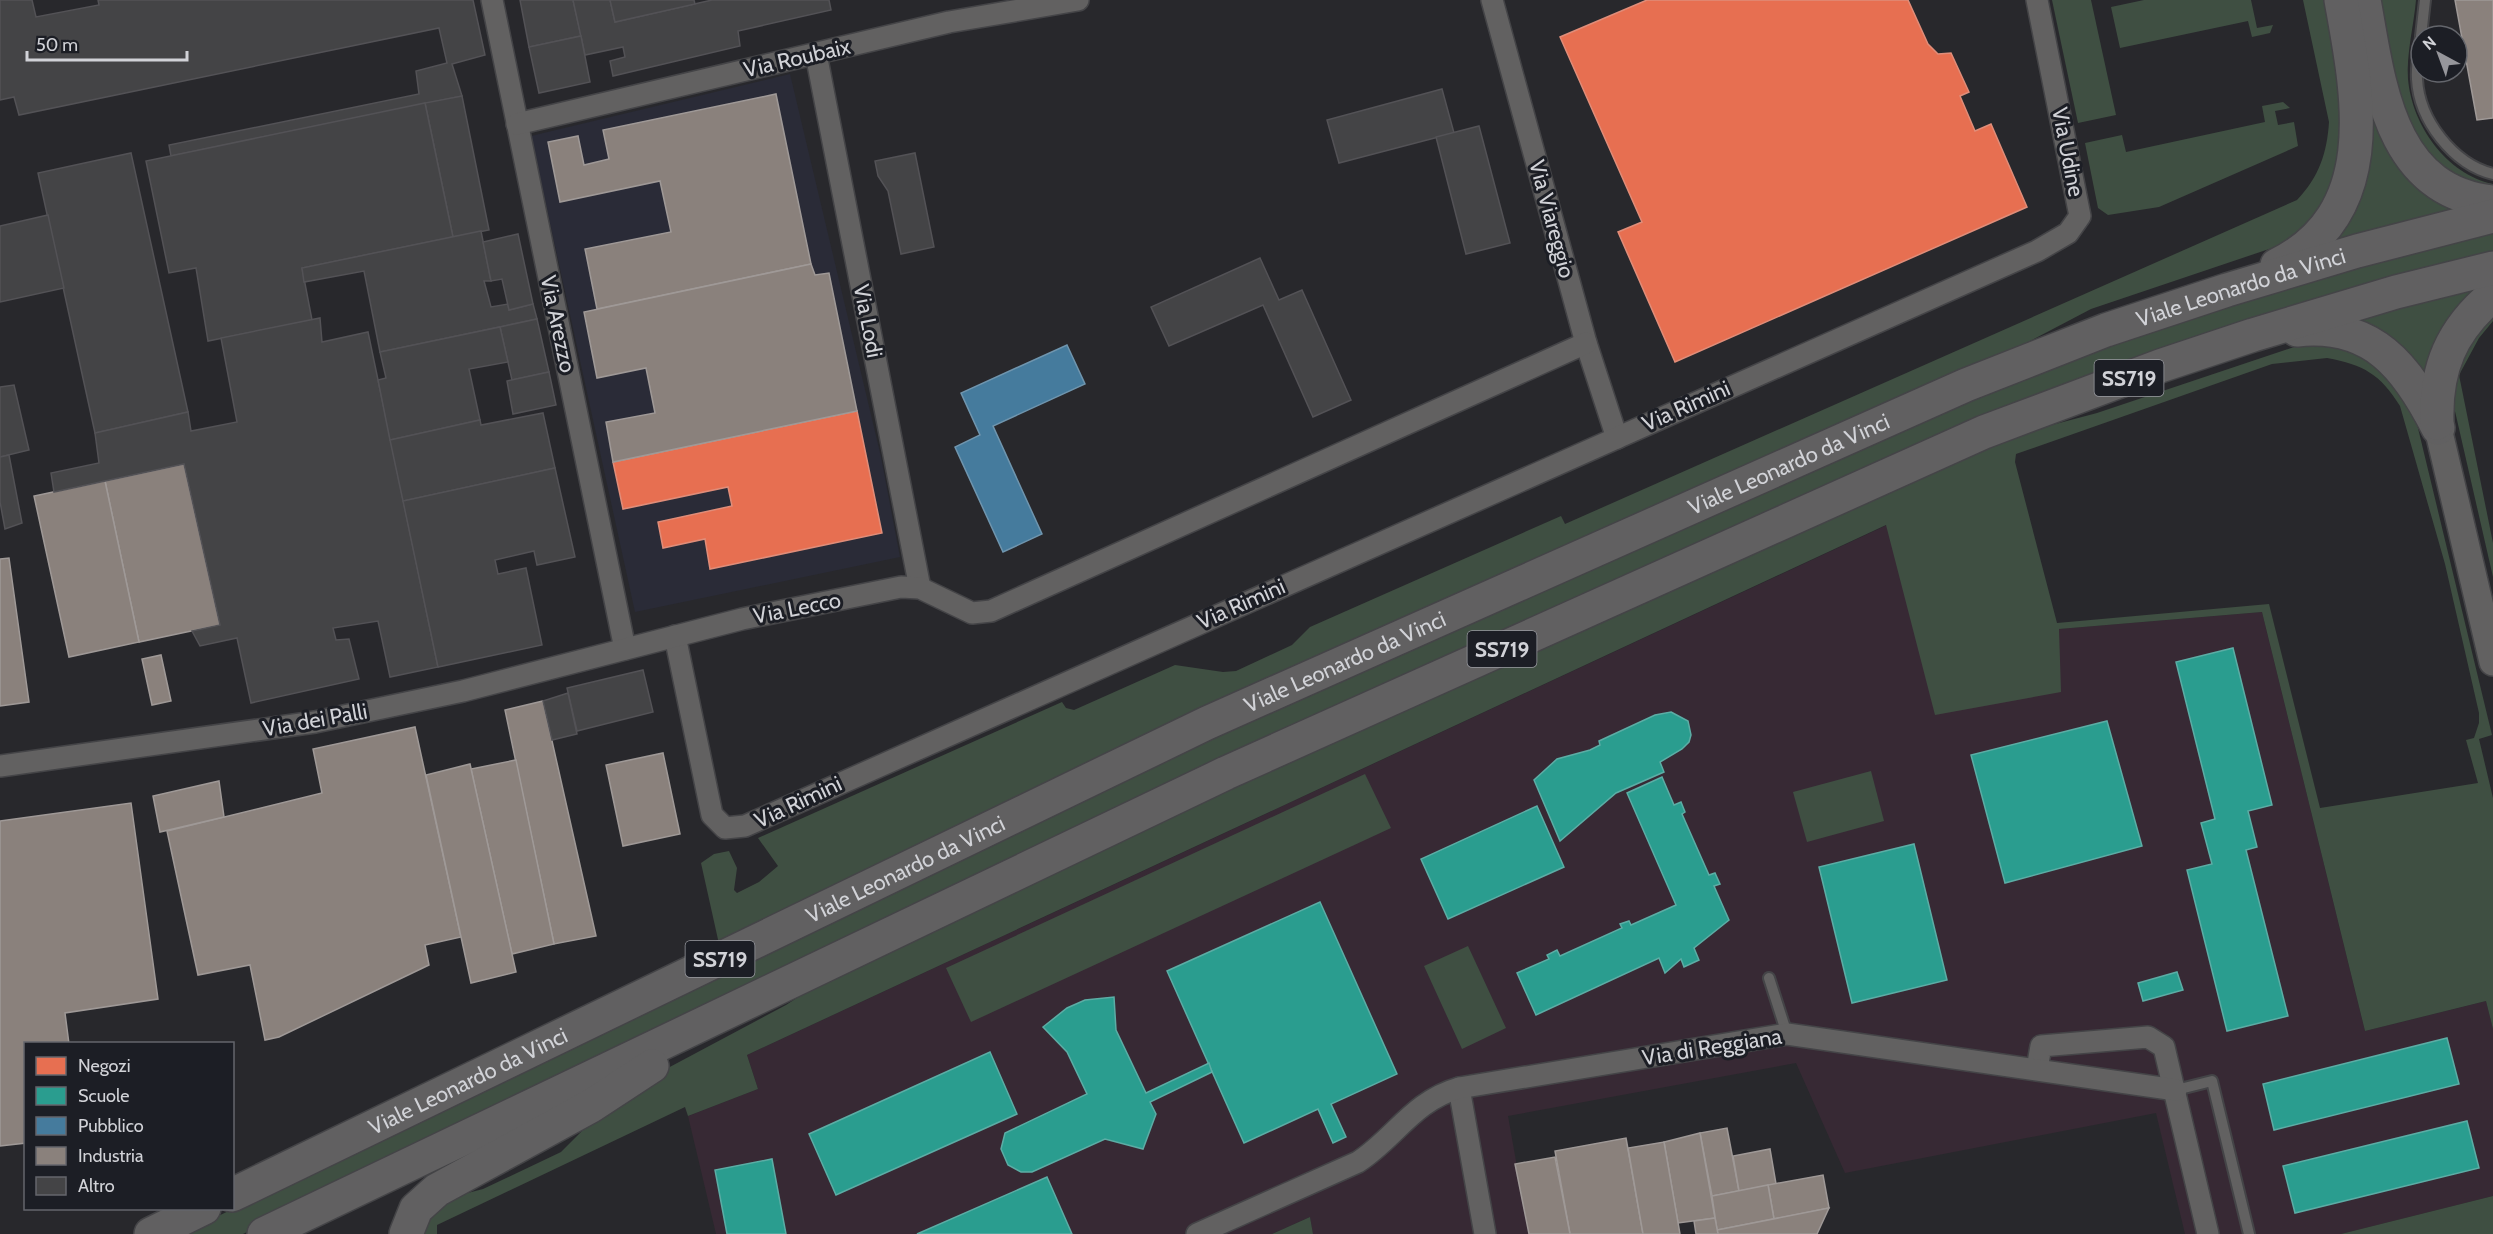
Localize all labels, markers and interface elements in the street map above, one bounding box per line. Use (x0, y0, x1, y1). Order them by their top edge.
scale bar (27, 24, 188, 62)
north arrow (2409, 24, 2469, 84)
street label: Via Roubaix (741, 32, 854, 83)
text: N (2419, 32, 2440, 54)
text: 50 m (36, 34, 78, 56)
street label: Via Udine (2046, 105, 2090, 199)
street label: Via Viareggio (1523, 157, 1581, 281)
street label: Viale Leonardo da Vinci (2133, 242, 2349, 333)
street label: Via Arezzo (535, 273, 581, 375)
street label: Via Lodi (848, 282, 888, 360)
road number: SS719 (2094, 360, 2164, 396)
street label: Via Rimini (1638, 375, 1734, 437)
street label: Viale Leonardo da Vinci (1684, 407, 1894, 521)
street label: Via Rimini (1193, 573, 1289, 635)
street label: Via Lecco (751, 586, 843, 630)
street label: Viale Leonardo da Vinci (1240, 605, 1450, 718)
road number: SS719 (1468, 631, 1537, 667)
street label: Via dei Palli (261, 698, 369, 742)
street label: Via Rimini (750, 770, 846, 834)
street label: Viale Leonardo da Vinci (801, 809, 1009, 929)
road number: SS719 (686, 941, 754, 977)
street label: Viale Leonardo da Vinci (364, 1021, 572, 1140)
street label: Via di Reggiana (1640, 1023, 1784, 1071)
legend (24, 1042, 234, 1210)
text: Negozi (78, 1055, 131, 1077)
text: Scuole (78, 1085, 129, 1107)
text: Pubblico (78, 1115, 144, 1137)
text: Industria (78, 1145, 144, 1167)
text: Altro (78, 1175, 115, 1197)

